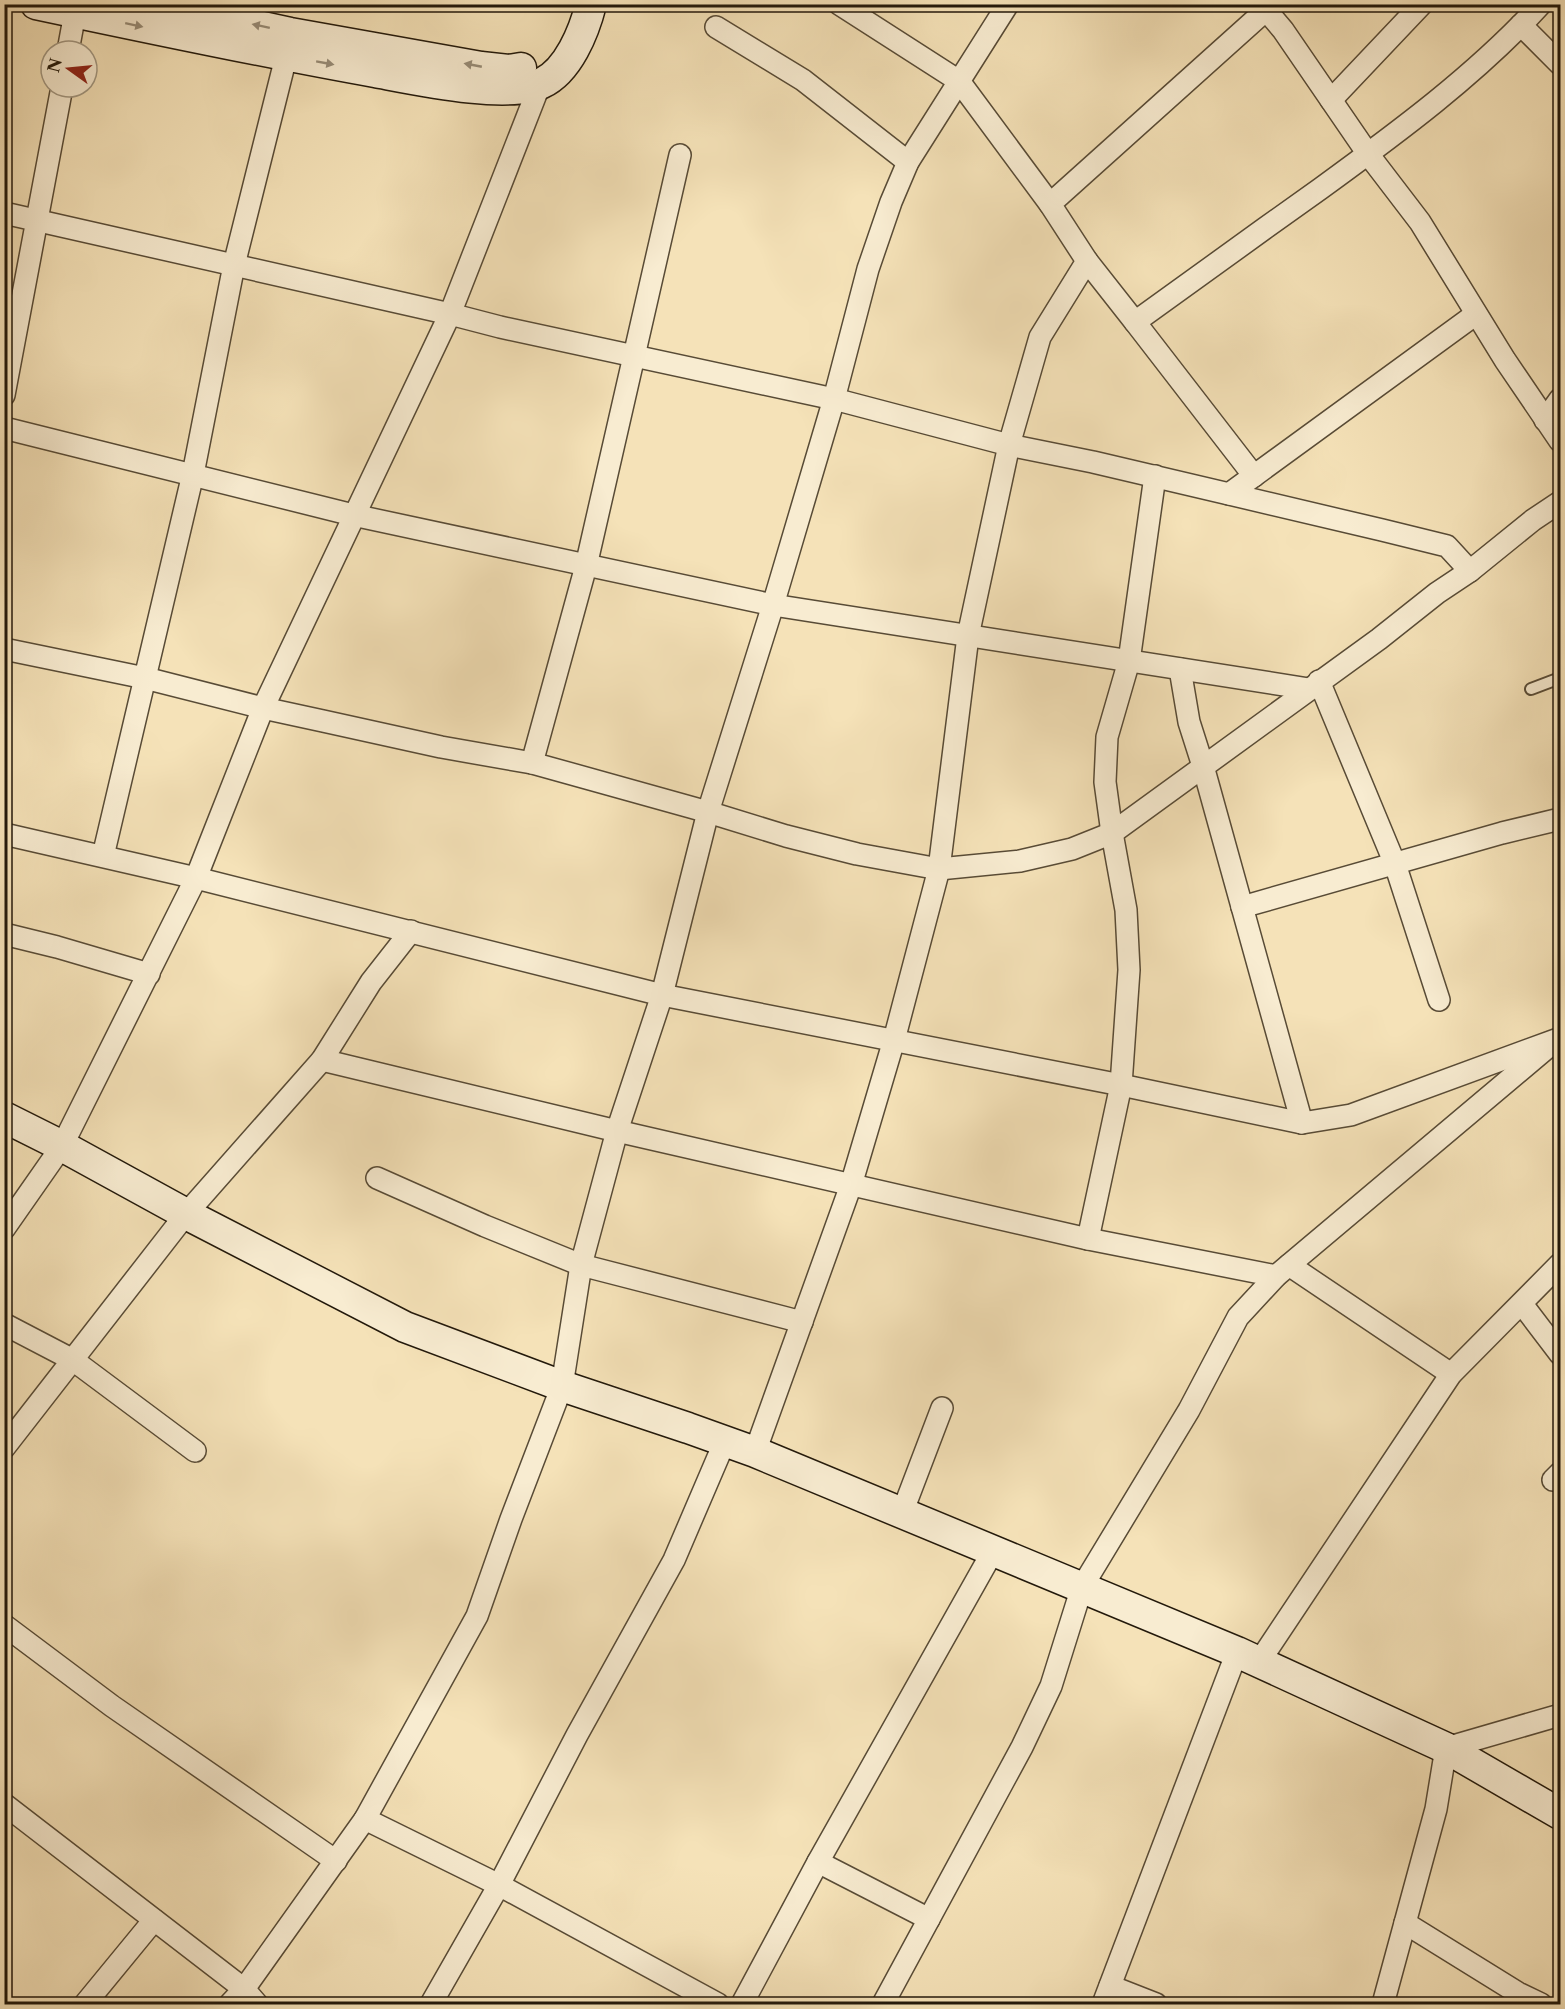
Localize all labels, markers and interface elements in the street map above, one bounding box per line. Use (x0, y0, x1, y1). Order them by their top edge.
one-way arrow (125, 21, 144, 30)
one-way arrow (251, 21, 270, 31)
north arrow (39, 39, 99, 99)
text: N (43, 56, 66, 74)
one-way arrow (316, 59, 335, 68)
one-way arrow (463, 60, 482, 69)

